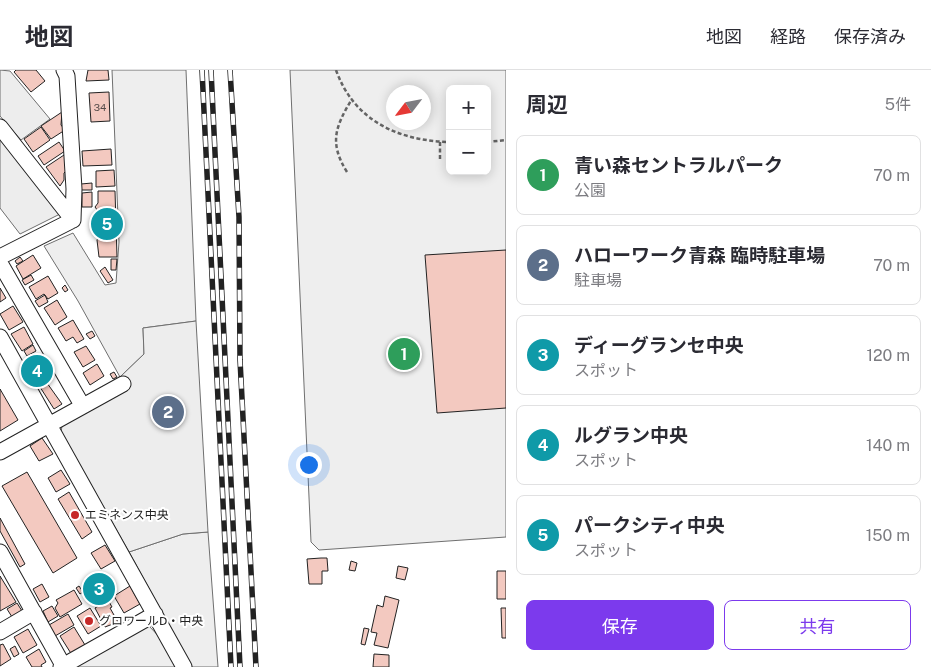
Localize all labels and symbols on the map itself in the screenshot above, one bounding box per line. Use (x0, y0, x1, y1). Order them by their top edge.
north arrow (386, 85, 431, 130)
house number: 34 (94, 101, 106, 113)
pin: 5 (91, 205, 123, 243)
pin: 1 (388, 335, 420, 373)
pin: 4 (21, 352, 53, 390)
pin: 2 (152, 393, 184, 431)
your location (296, 452, 322, 478)
place label: エミネンス中央 (85, 508, 169, 522)
marker: エミネンス中央 (69, 509, 81, 521)
pin: 3 (83, 570, 115, 608)
place label: グロワールD・中央 (99, 614, 203, 628)
marker: グロワールD・中央 (83, 615, 95, 627)

